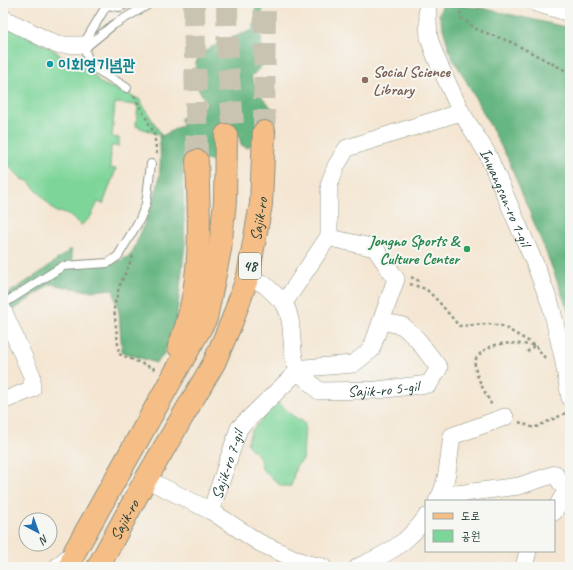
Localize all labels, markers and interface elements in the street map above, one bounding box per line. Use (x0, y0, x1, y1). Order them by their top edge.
place label: 이회영기념관 (58, 55, 135, 75)
marker: 이회영기념관 (45, 59, 55, 69)
place label: Social Science Library (373, 62, 452, 100)
marker: Social Science Library (360, 75, 370, 85)
street label: Inwangsan-ro 1-gil (475, 144, 536, 252)
street label: Sajik-ro (246, 196, 272, 242)
place label: Jongno Sports & Culture Center (368, 231, 461, 269)
marker: Jongno Sports & Culture Center (462, 244, 472, 254)
road number: 48 (239, 253, 261, 279)
street label: Sajik-ro 5-gil (348, 376, 423, 402)
street label: Sajik-ro 7-gil (207, 425, 250, 502)
street label: Sajik-ro (106, 495, 145, 544)
legend (425, 500, 555, 552)
text: 도로 (461, 508, 480, 524)
north arrow (18, 512, 58, 552)
text: 공원 (461, 528, 480, 544)
text: N (36, 532, 52, 548)

